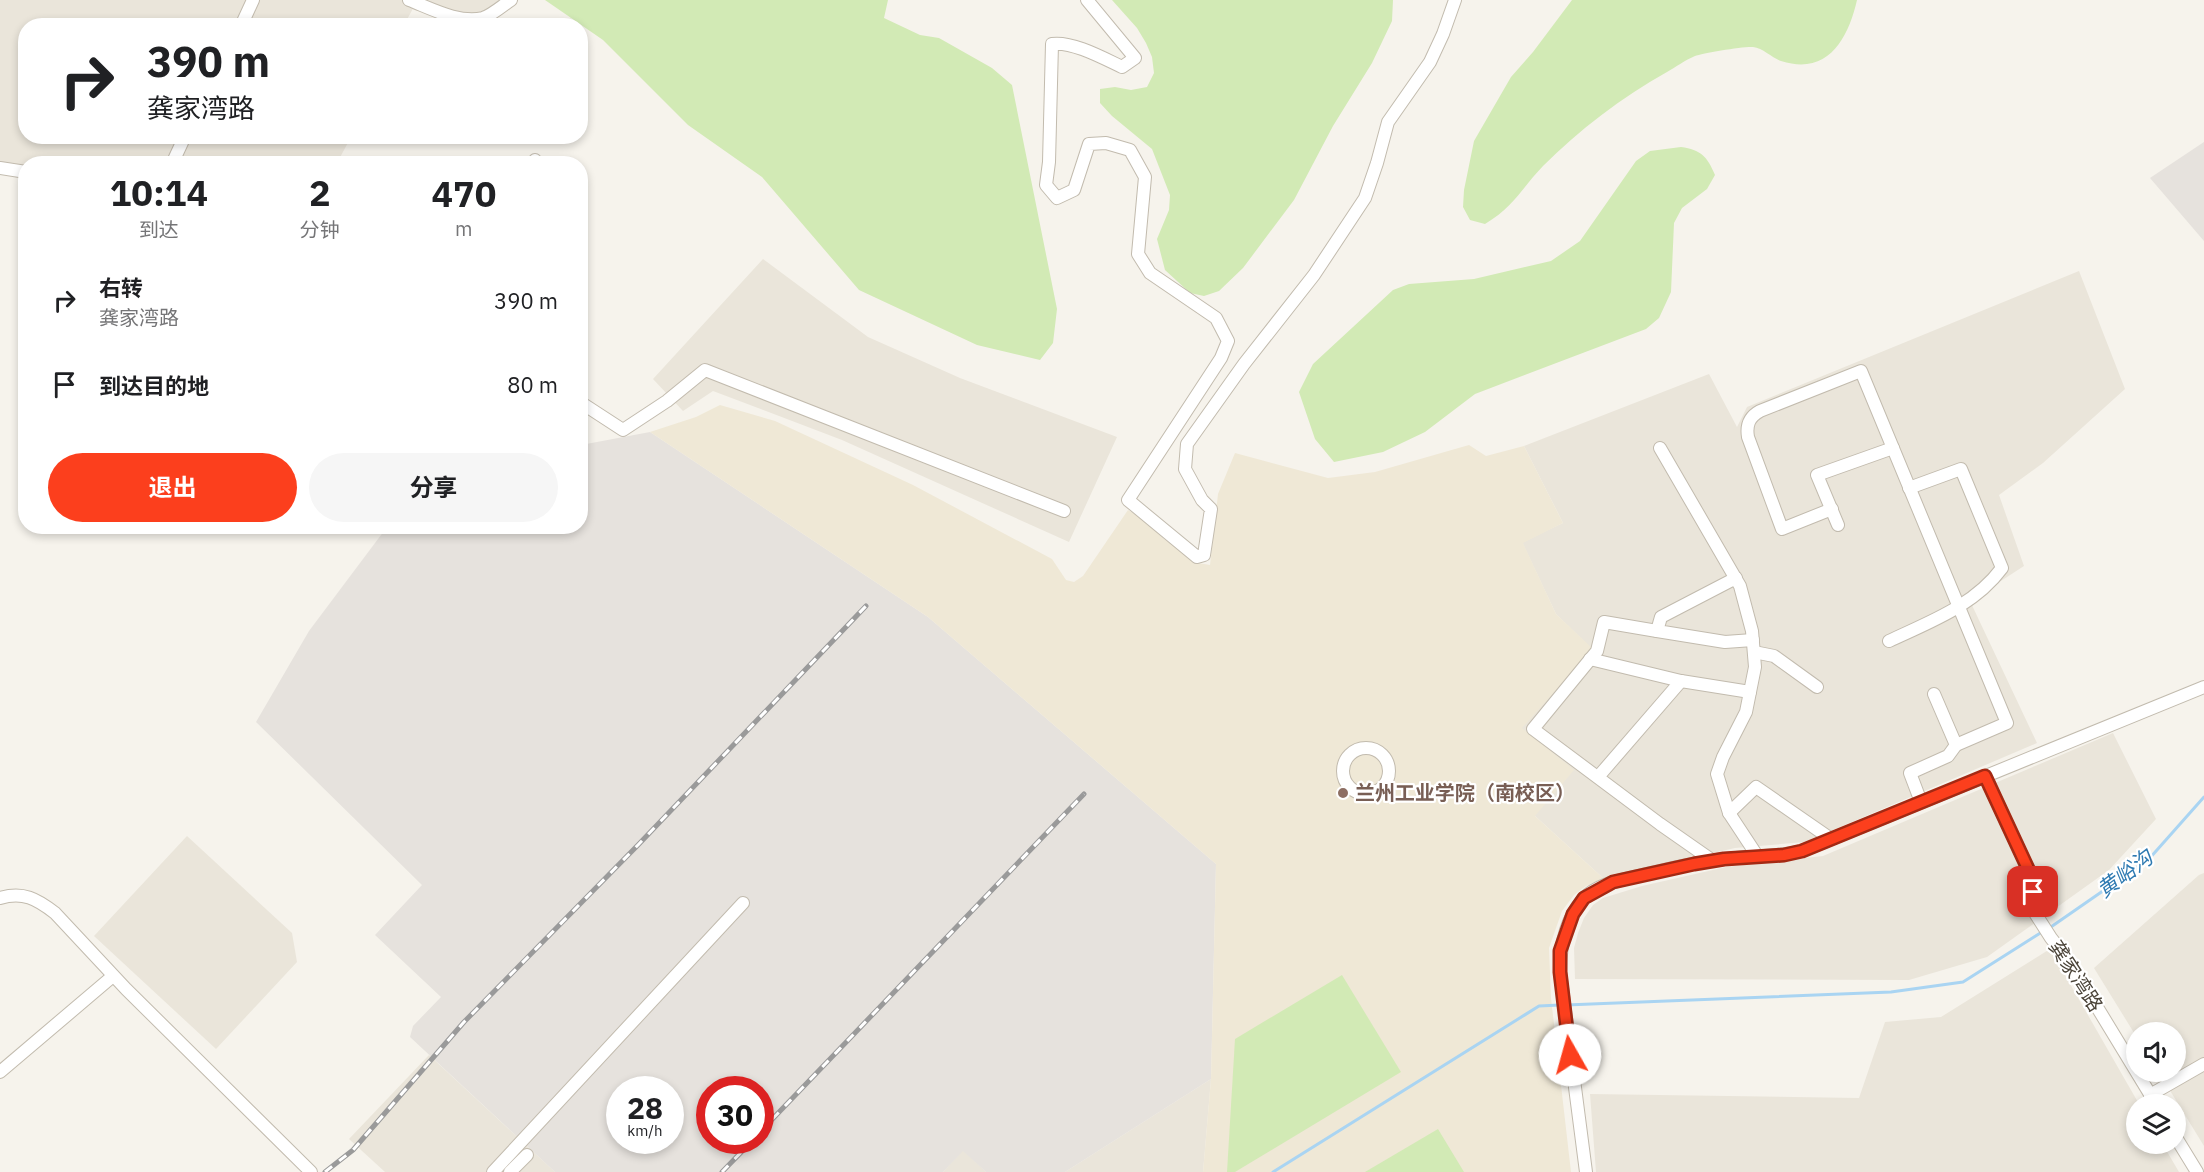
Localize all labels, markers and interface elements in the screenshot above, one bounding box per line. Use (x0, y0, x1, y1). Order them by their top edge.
text: 390 m (147, 34, 270, 89)
icon: right (48, 42, 126, 120)
text: 龚家湾路 (147, 90, 255, 125)
text: 10:14 (110, 169, 208, 216)
text: 2 (309, 169, 331, 216)
text: 470 (431, 170, 496, 217)
text: m (455, 215, 473, 242)
text: 到达 (139, 216, 179, 243)
text: 分钟 (300, 216, 340, 243)
text: 右转 (99, 273, 143, 302)
icon: right (48, 284, 81, 317)
text: 390 m (494, 286, 558, 315)
text: 龚家湾路 (99, 304, 179, 331)
icon: arrive (48, 368, 81, 401)
text: 80 m (507, 370, 558, 399)
text: 到达目的地 (99, 371, 209, 400)
button: 退出 (48, 453, 297, 522)
button: 分享 (309, 453, 558, 522)
place label: 兰州工业学院（南校区） (1355, 779, 1575, 806)
marker: 兰州工业学院（南校区） (1336, 786, 1350, 800)
water label: 黄峪沟 (2091, 842, 2160, 903)
pin (2007, 866, 2058, 917)
icon: arrive (2016, 875, 2049, 908)
street label: 龚家湾路 (2043, 935, 2110, 1017)
map controls (2126, 1022, 2186, 1154)
button: sound (2126, 1022, 2186, 1082)
position arrow (1538, 1023, 1602, 1087)
speed limit sign: 30 (696, 1076, 774, 1154)
text: 28 (627, 1088, 663, 1127)
button: layers (2126, 1094, 2186, 1154)
text: km/h (627, 1121, 663, 1140)

